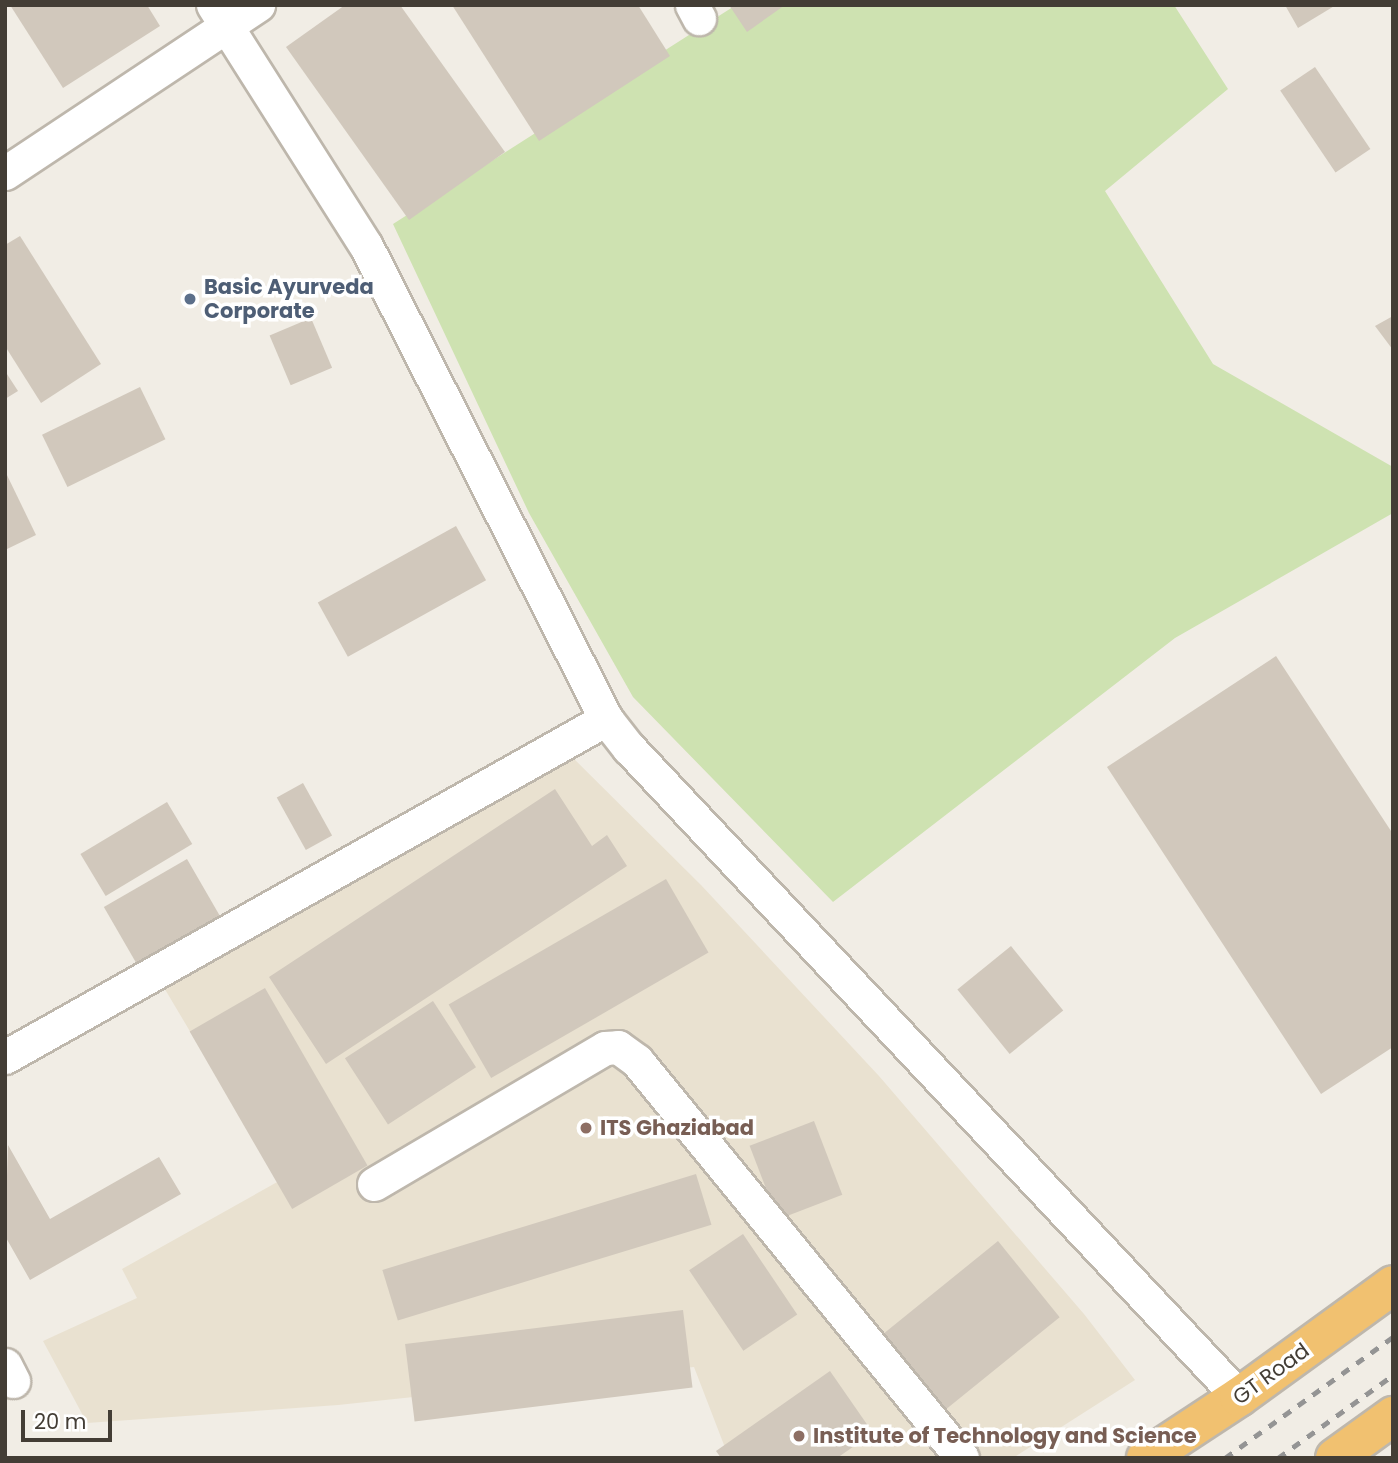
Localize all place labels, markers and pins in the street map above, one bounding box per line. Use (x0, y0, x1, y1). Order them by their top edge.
place label: Basic Ayurveda Corporate (204, 274, 374, 324)
marker: Basic Ayurveda Corporate (182, 291, 198, 307)
place label: ITS Ghaziabad (600, 1115, 754, 1141)
marker: ITS Ghaziabad (578, 1120, 594, 1136)
place label: Institute of Technology and Science (813, 1423, 1197, 1449)
marker: Institute of Technology and Science (791, 1428, 807, 1444)

